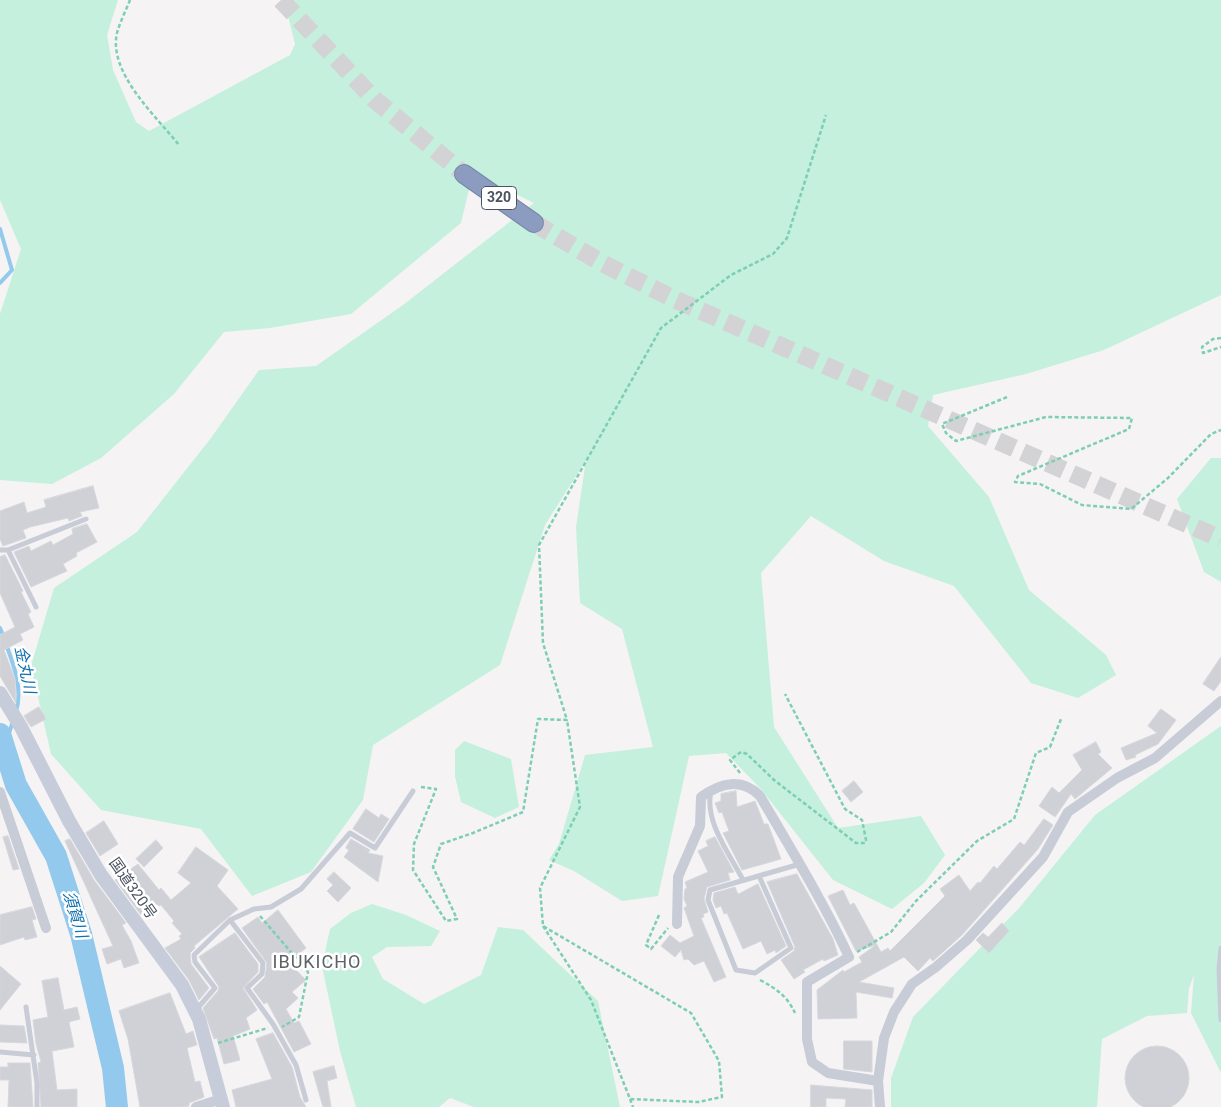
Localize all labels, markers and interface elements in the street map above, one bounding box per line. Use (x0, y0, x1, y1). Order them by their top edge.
road number: 320 (482, 187, 516, 210)
water label: 金丸川 (10, 645, 38, 695)
street label: 国道320号 (104, 855, 160, 923)
water label: 須賀川 (58, 889, 90, 941)
district label: IBUKICHO (272, 952, 362, 974)

